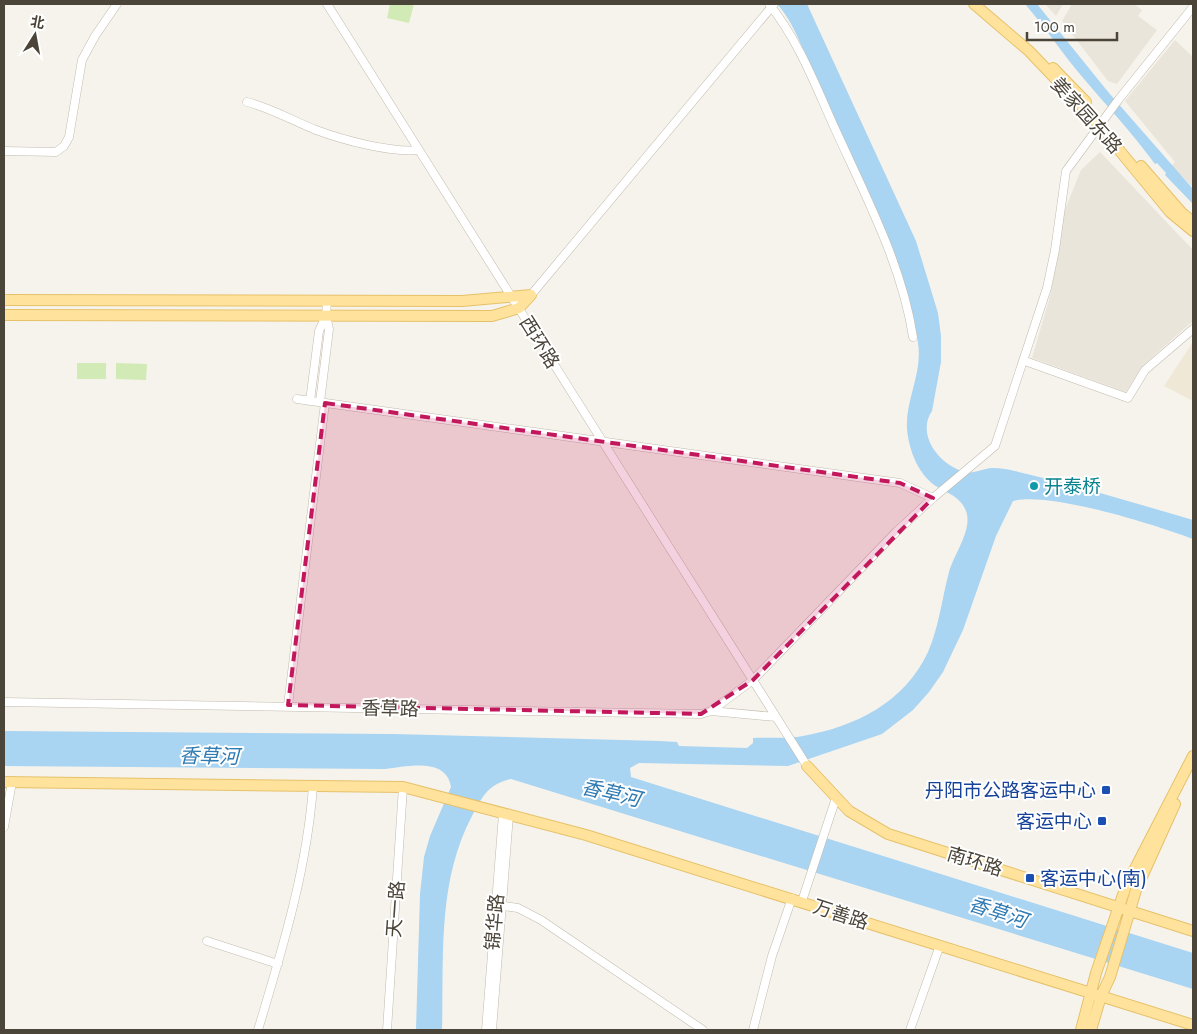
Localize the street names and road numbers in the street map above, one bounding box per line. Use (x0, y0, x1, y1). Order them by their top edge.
street label: 姜家园东路 (1045, 71, 1128, 160)
street label: 西环路 (513, 311, 566, 374)
street label: 香草路 (361, 695, 419, 722)
street label: 南环路 (944, 840, 1006, 883)
street label: 天一路 (380, 880, 411, 938)
street label: 锦华路 (479, 892, 510, 952)
street label: 万善路 (810, 893, 872, 936)

